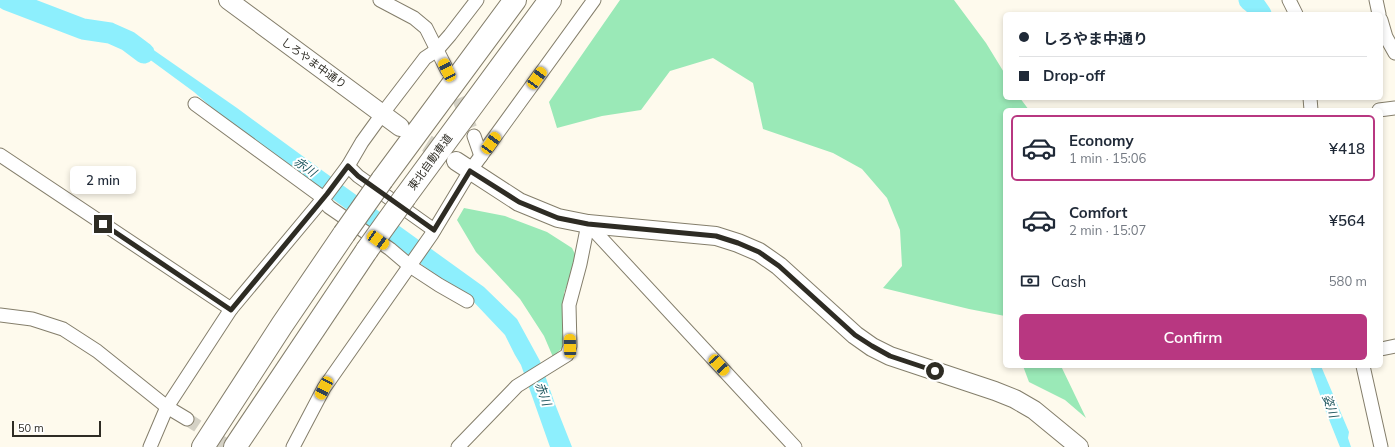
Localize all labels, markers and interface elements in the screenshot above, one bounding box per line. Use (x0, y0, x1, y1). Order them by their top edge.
text: しろやま中通り (1043, 29, 1148, 48)
street label: しろやま中通り (279, 35, 349, 91)
car (436, 57, 458, 83)
car (525, 65, 549, 91)
text: Drop-off (1043, 66, 1105, 85)
car (479, 130, 503, 156)
icon: car (1021, 130, 1057, 166)
street label: 東北自動車道 (405, 131, 455, 193)
text: Economy (1069, 131, 1134, 150)
text: ¥418 (1329, 139, 1365, 158)
text: 1 min · 15:06 (1069, 150, 1146, 166)
water label: 赤川 (291, 154, 321, 181)
callout: 2 min (70, 166, 136, 194)
text: 2 min (86, 172, 120, 188)
icon: car (1021, 202, 1057, 238)
text: Comfort (1069, 203, 1127, 222)
text: ¥564 (1329, 211, 1365, 230)
route end (94, 215, 112, 233)
text: 2 min · 15:07 (1069, 222, 1146, 238)
car (365, 228, 391, 252)
icon: cash (1019, 270, 1041, 292)
text: Cash (1051, 272, 1086, 291)
text: 580 m (1329, 273, 1367, 289)
button: Confirm (1019, 314, 1367, 360)
car (564, 334, 576, 358)
car (706, 352, 732, 378)
route start (926, 362, 944, 380)
car (313, 375, 335, 401)
water label: 赤川 (532, 380, 555, 410)
water label: 姿川 (1319, 392, 1342, 422)
scale bar (12, 419, 101, 438)
text: 50 m (18, 421, 44, 435)

